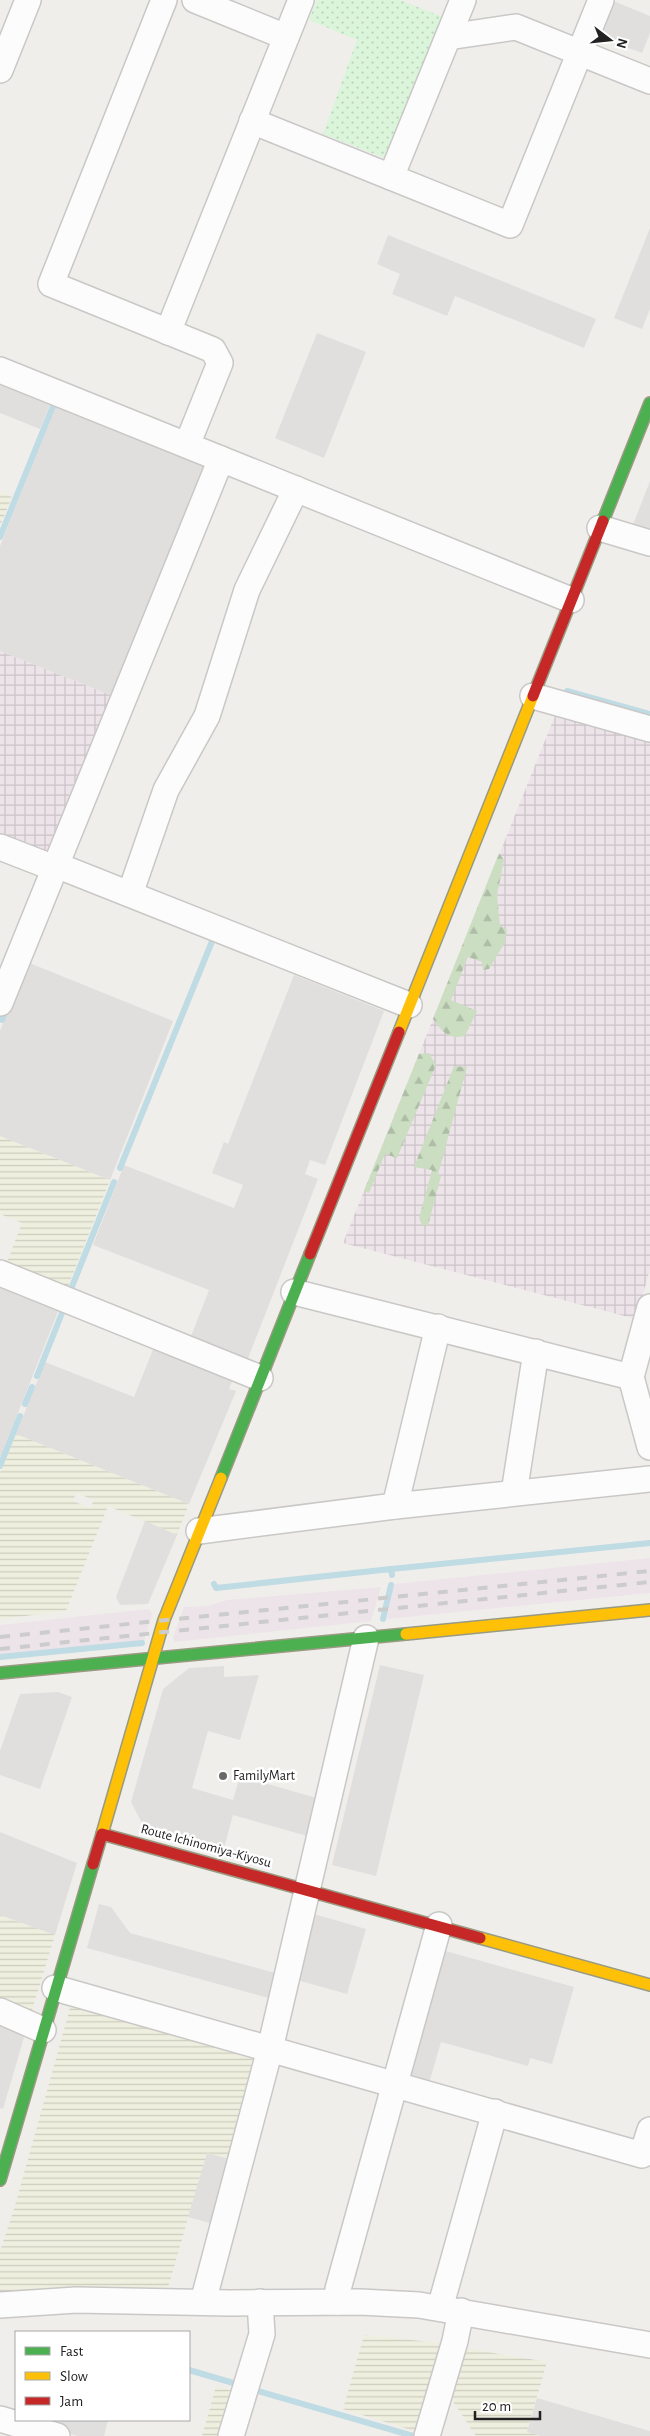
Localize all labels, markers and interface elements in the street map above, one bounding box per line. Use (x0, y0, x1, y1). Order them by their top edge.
north arrow (585, 15, 635, 65)
text: N (613, 37, 630, 50)
place label: FamilyMart (233, 1769, 295, 1783)
marker: FamilyMart (217, 1770, 229, 1782)
street label: Route Ichinomiya-Kiyosu (139, 1822, 273, 1870)
legend (15, 2331, 190, 2421)
text: Fast (60, 2344, 84, 2359)
text: Slow (60, 2369, 88, 2384)
scale bar (475, 2388, 540, 2420)
text: Jam (60, 2394, 83, 2409)
text: 20 m (482, 2399, 511, 2414)

